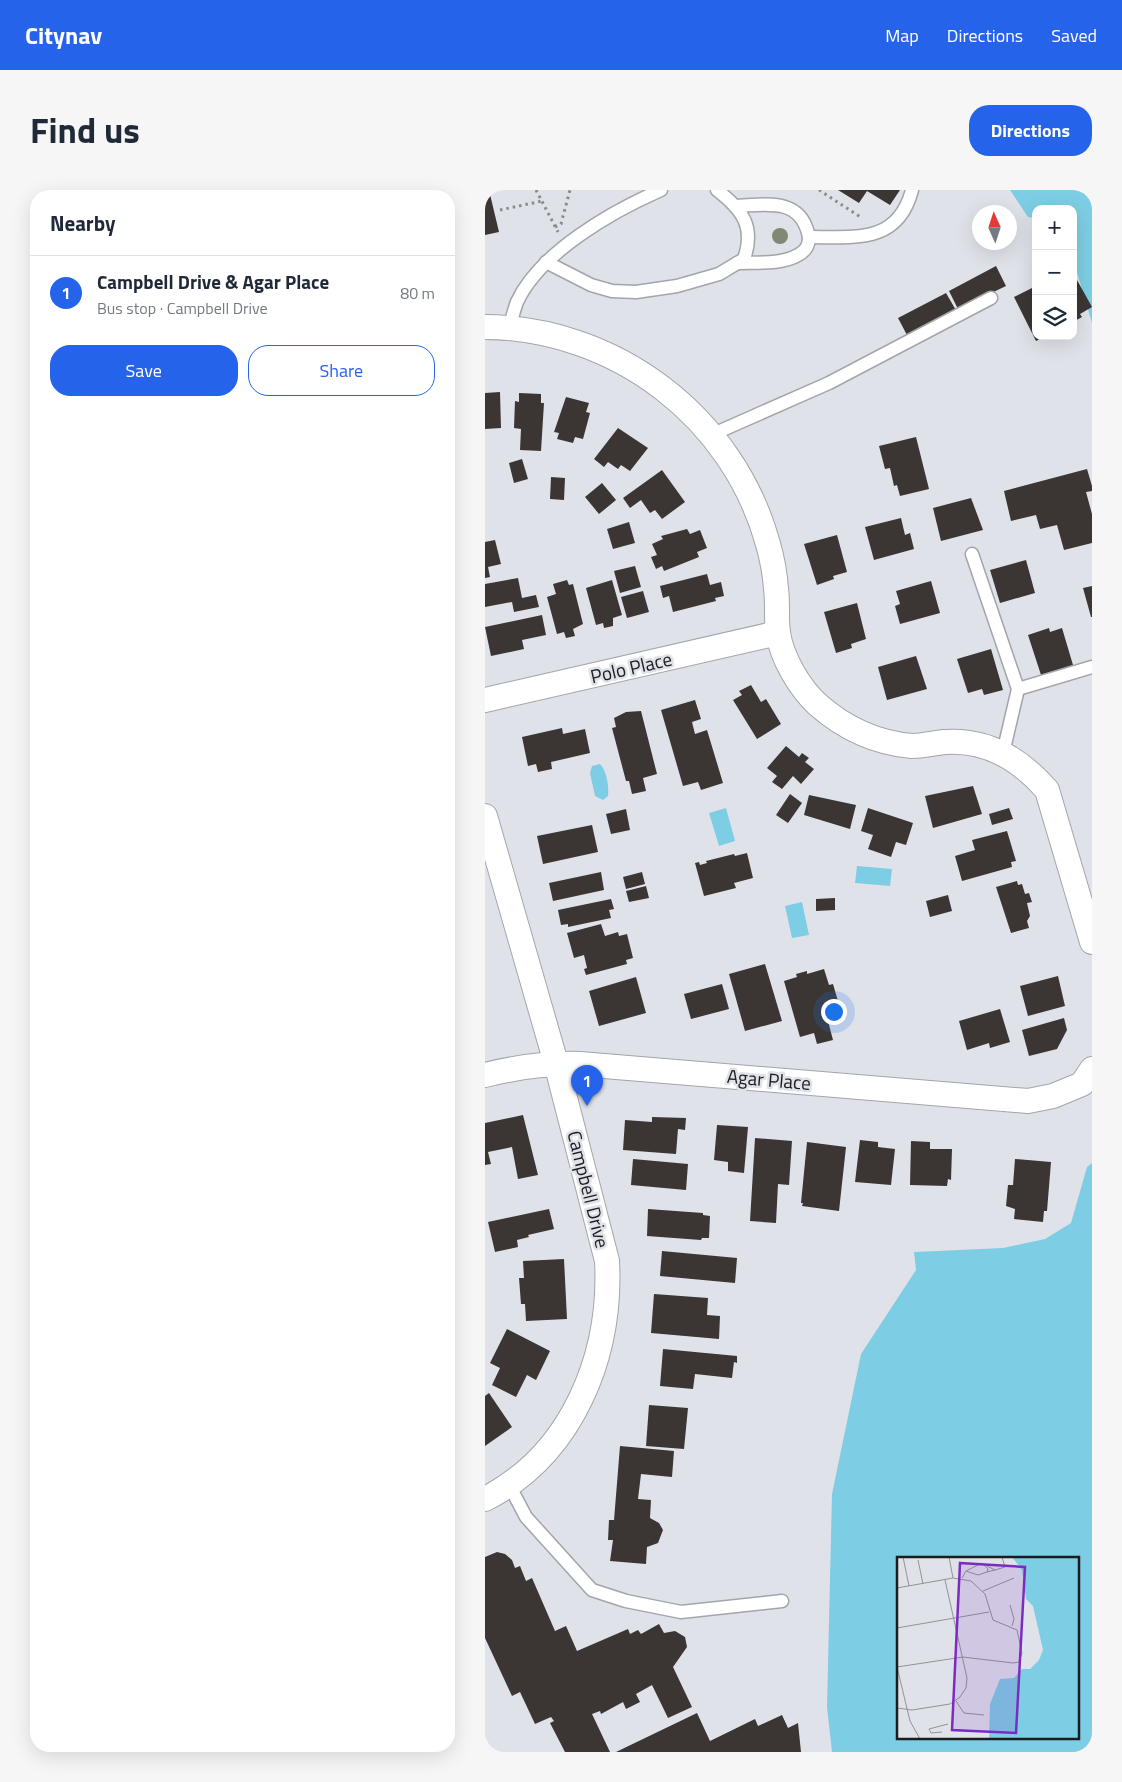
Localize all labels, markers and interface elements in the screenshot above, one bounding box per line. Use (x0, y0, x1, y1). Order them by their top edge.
text: Citynav (25, 17, 102, 53)
text: Map (885, 22, 919, 49)
text: Directions (947, 22, 1023, 49)
text: Saved (1051, 22, 1097, 49)
text: Find us (30, 103, 140, 157)
button: Directions (969, 105, 1092, 156)
north arrow (972, 205, 1017, 250)
map controls (1032, 205, 1077, 340)
button: + (1032, 205, 1077, 250)
text: Nearby (50, 207, 115, 239)
button: − (1032, 250, 1077, 295)
text: Campbell Drive & Agar Place (97, 267, 329, 296)
text: 1 (62, 281, 70, 305)
text: 80 m (400, 281, 435, 305)
button: layers (1032, 295, 1077, 340)
text: Bus stop · Campbell Drive (97, 296, 268, 320)
button: Save (50, 345, 238, 396)
button: Share (248, 345, 435, 396)
street label: Polo Place (587, 644, 675, 690)
your location (821, 999, 847, 1025)
street label: Agar Place (726, 1061, 812, 1097)
pin: 1 (571, 1065, 603, 1106)
street label: Campbell Drive (560, 1127, 618, 1251)
inset map (897, 1557, 1079, 1740)

